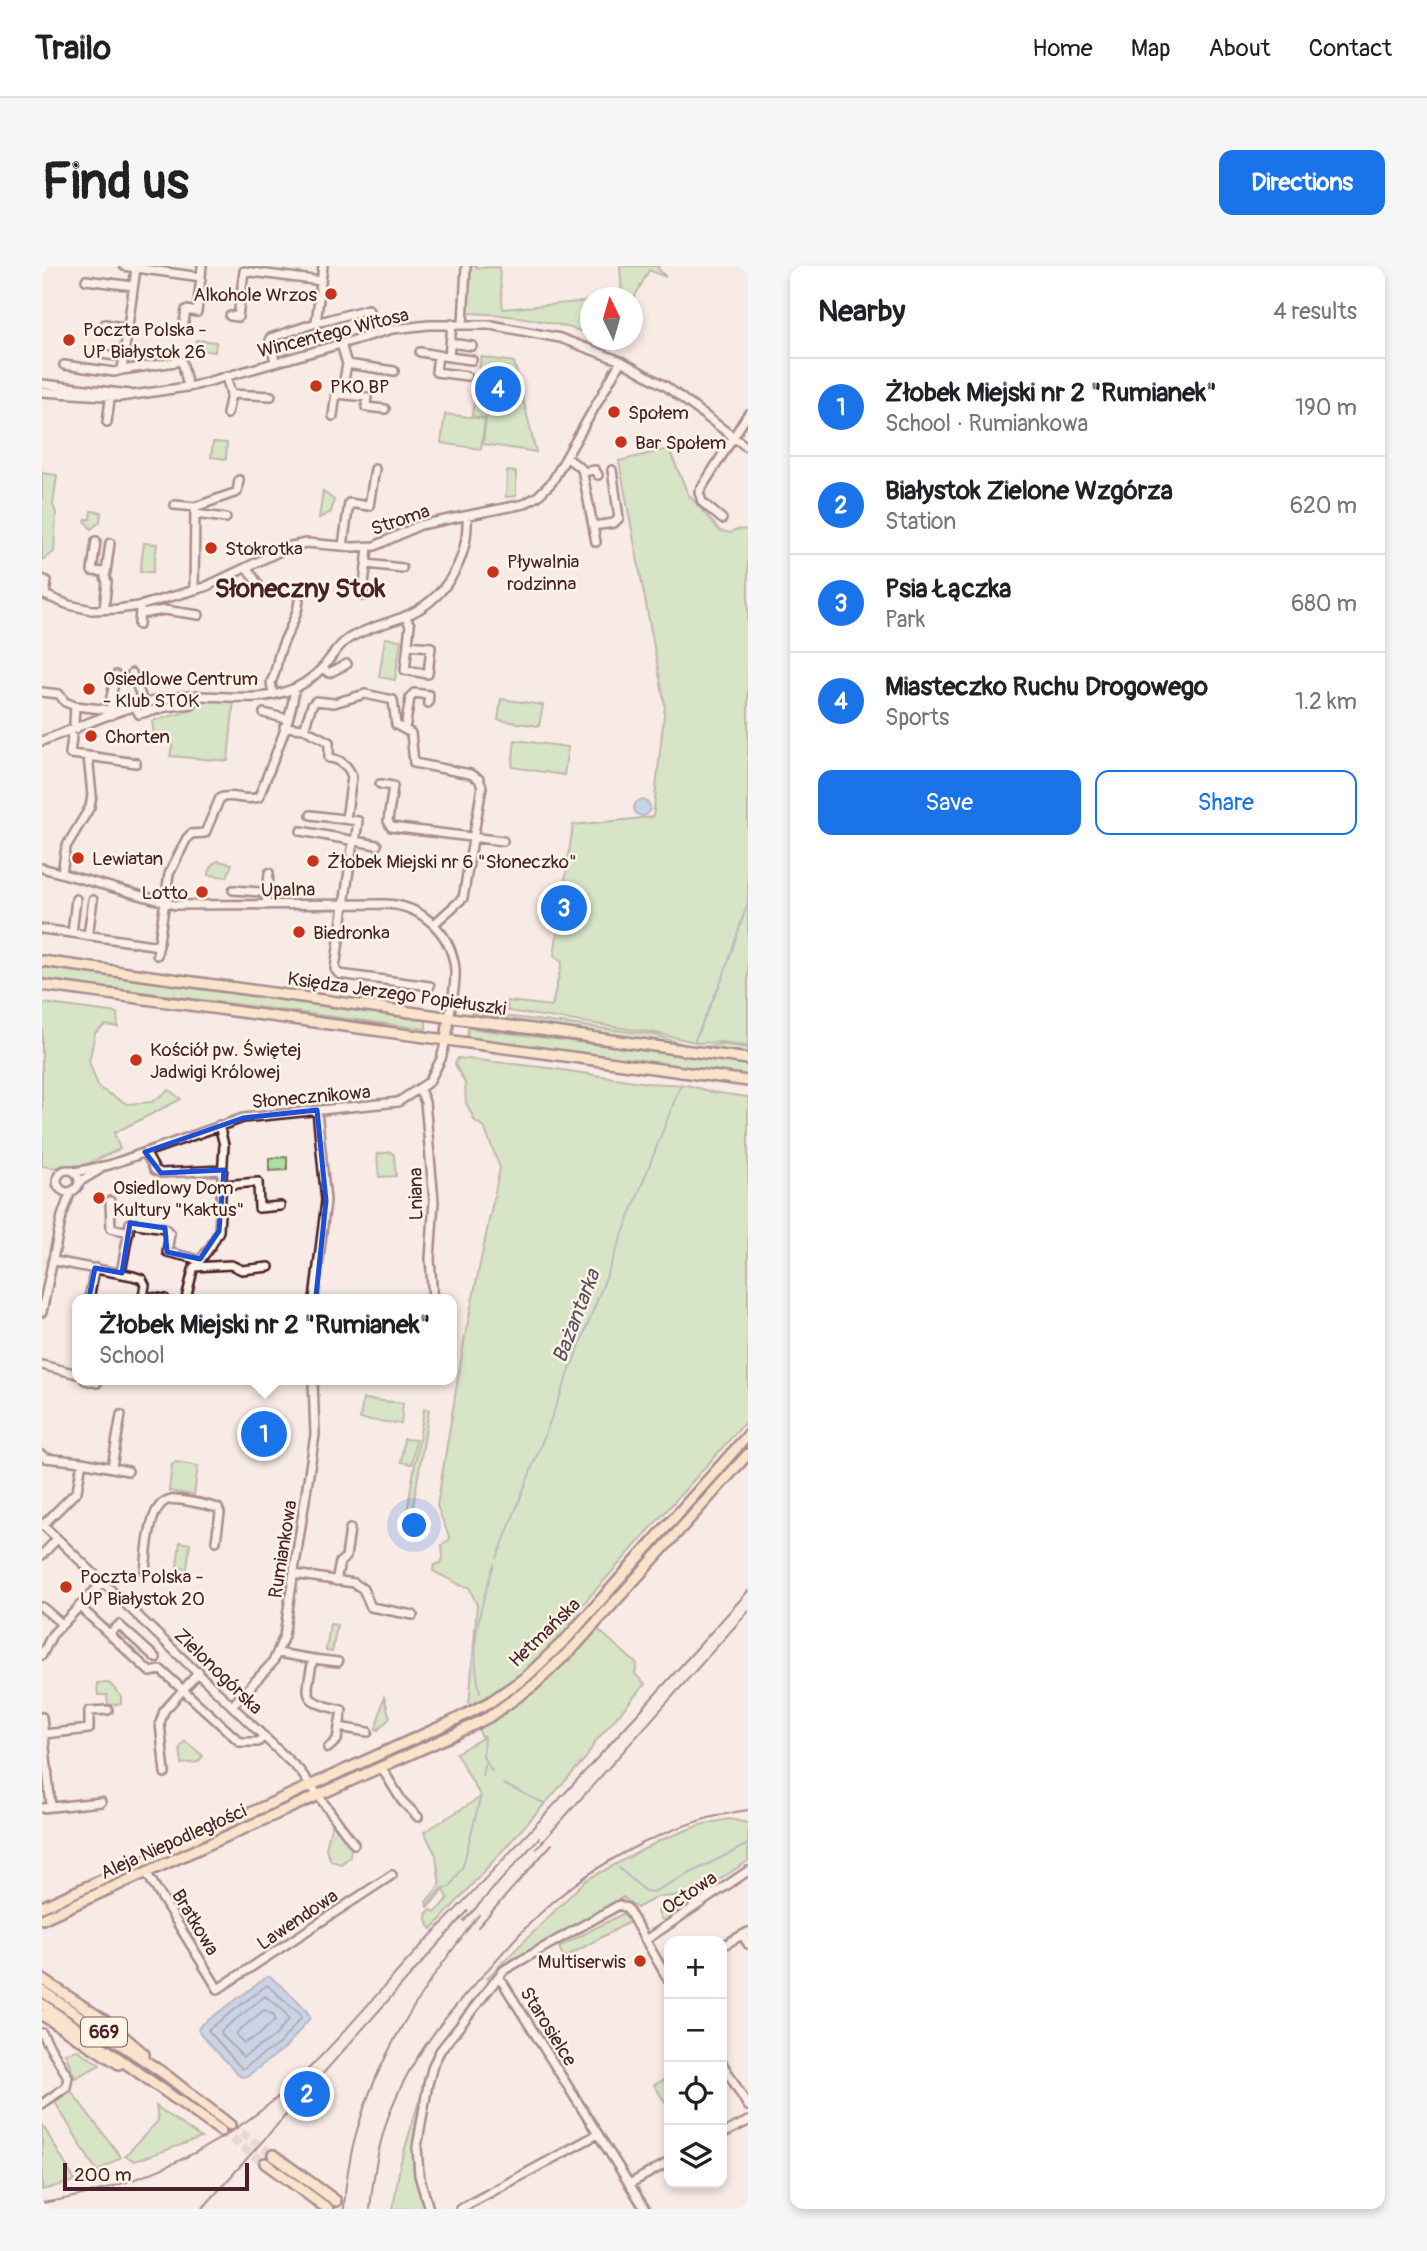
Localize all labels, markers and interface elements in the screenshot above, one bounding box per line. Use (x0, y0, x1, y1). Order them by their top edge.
text: Trailo (35, 28, 111, 69)
text: Home (1032, 34, 1093, 63)
text: Map (1131, 34, 1171, 63)
text: About (1209, 34, 1271, 63)
text: Contact (1309, 34, 1392, 63)
button: Directions (1219, 150, 1385, 215)
text: Find us (42, 152, 189, 213)
place label: Alkohole Wrzos (193, 283, 317, 307)
marker: Alkohole Wrzos (323, 286, 339, 302)
north arrow (580, 287, 643, 350)
text: Nearby (818, 293, 905, 330)
text: 4 results (1273, 297, 1357, 326)
street label: Wincentego Witosa (255, 303, 412, 363)
place label: Poczta Polska - UP Białystok 26 (83, 318, 207, 364)
marker: Poczta Polska - UP Białystok 26 (61, 332, 77, 348)
pin: 4 (475, 363, 521, 415)
place label: PKO BP (330, 375, 389, 399)
text: Żłobek Miejski nr 2 "Rumianek" (885, 377, 1217, 409)
marker: PKO BP (308, 378, 324, 394)
text: 1 (837, 393, 846, 422)
text: 190 m (1295, 393, 1357, 422)
place label: Społem (628, 401, 689, 425)
marker: Społem (606, 404, 622, 420)
text: School · Rumiankowa (885, 409, 1088, 438)
place label: Bar Społem (635, 431, 727, 455)
marker: Bar Społem (613, 434, 629, 450)
text: Białystok Zielone Wzgórza (885, 475, 1173, 507)
text: 2 (835, 491, 847, 520)
text: 620 m (1290, 491, 1357, 520)
street label: Stroma (368, 499, 433, 541)
text: Station (885, 507, 956, 536)
place label: Stokrotka (225, 537, 303, 561)
marker: Stokrotka (203, 540, 219, 556)
place label: Pływalnia rodzinna (507, 550, 580, 596)
marker: Pływalnia rodzinna (485, 564, 501, 580)
district label: Słoneczny Stok (215, 573, 387, 605)
text: Psia Łączka (885, 573, 1011, 605)
text: 3 (835, 589, 847, 618)
text: 680 m (1291, 589, 1357, 618)
text: Park (885, 605, 925, 634)
place label: Osiedlowe Centrum - Klub STOK (103, 667, 258, 713)
text: Miasteczko Ruchu Drogowego (885, 671, 1208, 703)
marker: Osiedlowe Centrum - Klub STOK (81, 681, 97, 697)
text: 4 (834, 687, 848, 716)
text: 1.2 km (1295, 687, 1357, 716)
text: Sports (885, 703, 949, 732)
place label: Chorten (105, 725, 170, 749)
marker: Chorten (83, 728, 99, 744)
button: Save (818, 770, 1081, 835)
button: Share (1095, 770, 1357, 835)
place label: Lewiatan (92, 847, 163, 871)
marker: Lewiatan (70, 850, 86, 866)
place label: Żłobek Miejski nr 6 "Słoneczko" (327, 850, 577, 874)
marker: Żłobek Miejski nr 6 "Słoneczko" (305, 853, 321, 869)
street label: Upalna (261, 878, 316, 902)
place label: Lotto (142, 881, 188, 905)
pin: 3 (541, 882, 587, 934)
marker: Lotto (194, 884, 210, 900)
place label: Biedronka (313, 921, 390, 945)
marker: Biedronka (291, 924, 307, 940)
street label: Księdza Jerzego Popiełuszki (286, 967, 508, 1021)
place label: Kościół pw. Świętej Jadwigi Królowej (150, 1038, 301, 1084)
marker: Kościół pw. Świętej Jadwigi Królowej (128, 1052, 144, 1068)
street label: Słonecznikowa (251, 1080, 372, 1114)
street label: Lniana (404, 1167, 428, 1221)
place label: Osiedlowy Dom Kultury "Kaktus" (113, 1176, 244, 1222)
marker: Osiedlowy Dom Kultury "Kaktus" (91, 1190, 107, 1206)
water label: Bażantarka (546, 1265, 607, 1367)
popup (72, 1294, 457, 1385)
text: Żłobek Miejski nr 2 "Rumianek" (99, 1309, 430, 1341)
text: School (99, 1341, 165, 1370)
pin: 1 (241, 1408, 287, 1460)
street label: Rumiankowa (263, 1498, 303, 1600)
your location (397, 1508, 431, 1542)
place label: Poczta Polska - UP Białystok 20 (80, 1565, 205, 1611)
marker: Poczta Polska - UP Białystok 20 (58, 1579, 74, 1595)
street label: Hetmańska (504, 1593, 586, 1673)
street label: Zielonogórska (169, 1624, 268, 1720)
street label: Aleja Niepodległości (97, 1799, 250, 1885)
street label: Octowa (658, 1866, 722, 1920)
street label: Lawendowa (252, 1884, 343, 1956)
street label: Bratkowa (166, 1885, 224, 1960)
map controls (664, 1936, 727, 2188)
button: + (664, 1936, 727, 1999)
place label: Multiserwis (538, 1950, 626, 1974)
marker: Multiserwis (632, 1953, 648, 1969)
street label: Starosielce (514, 1982, 582, 2071)
button: − (664, 1999, 727, 2062)
road number: 669 (81, 2017, 127, 2046)
button: locate (664, 2062, 727, 2125)
pin: 2 (284, 2068, 330, 2120)
button: layers (664, 2125, 727, 2188)
scale bar (63, 2160, 248, 2192)
text: 200 m (74, 2163, 132, 2187)

